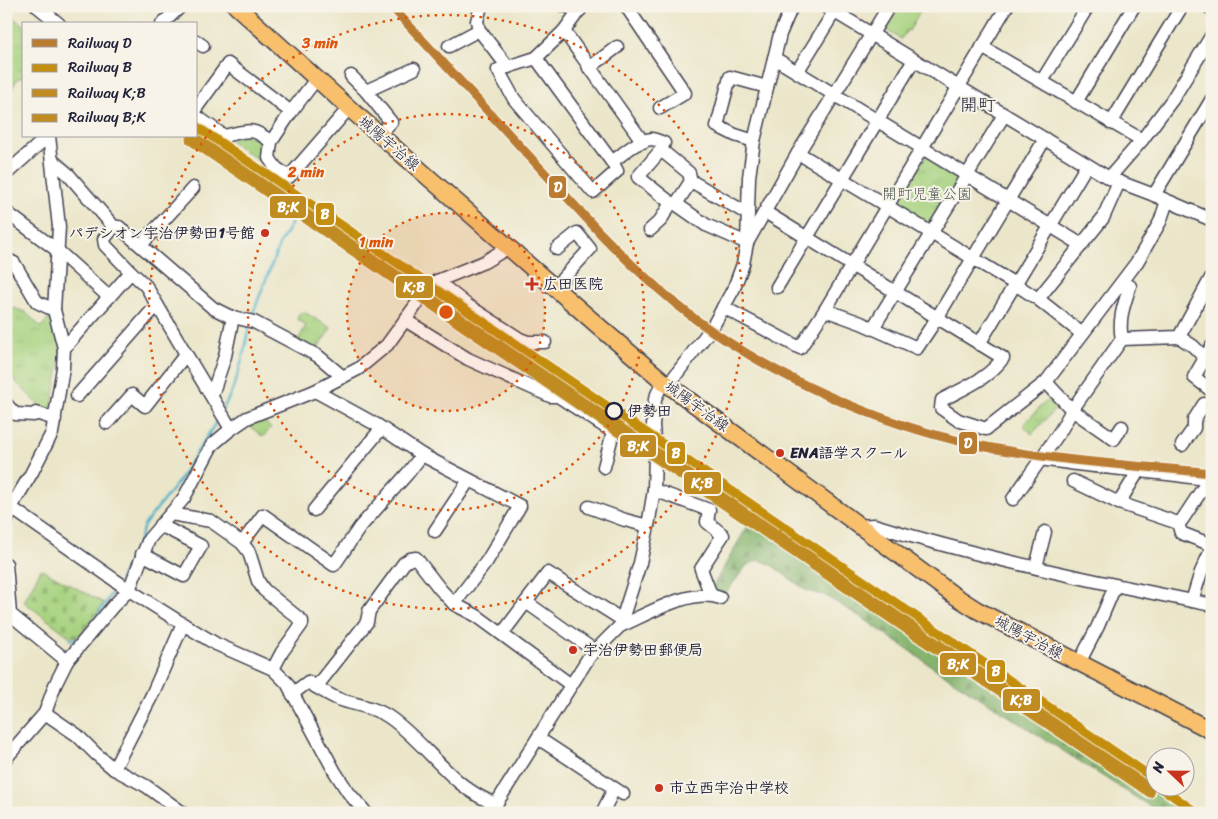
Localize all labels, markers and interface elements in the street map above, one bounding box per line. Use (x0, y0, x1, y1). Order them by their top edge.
legend (22, 22, 198, 138)
text: Railway D (68, 30, 132, 56)
text: 3 min (301, 30, 339, 56)
text: Railway B (68, 54, 133, 80)
text: Railway K;B (68, 80, 146, 106)
district label: 開町 (960, 89, 996, 121)
text: Railway B;K (68, 104, 147, 130)
street label: 城陽宇治線 (352, 109, 426, 177)
text: 2 min (287, 159, 325, 185)
line badge: D (548, 175, 567, 199)
text: D (554, 175, 563, 200)
park label: 開町児童公園 (882, 181, 972, 207)
line badge: B;K (269, 195, 307, 219)
text: B;K (277, 195, 300, 220)
line badge: B (315, 202, 335, 226)
text: B (321, 202, 330, 227)
place label: パデシオン宇治伊勢田1号館 (69, 220, 255, 246)
marker: パデシオン宇治伊勢田1号館 (259, 227, 271, 239)
text: 1 min (359, 229, 394, 255)
place label: 広田医院 (543, 271, 603, 297)
line badge: K;B (395, 275, 434, 299)
text: K;B (402, 275, 425, 300)
marker: 広田医院 (525, 277, 539, 291)
centre of rings (437, 303, 455, 321)
street label: 城陽宇治線 (659, 373, 735, 439)
place label: 伊勢田 (627, 398, 672, 424)
marker: 伊勢田 (605, 402, 623, 420)
line badge: D (958, 431, 978, 455)
text: D (964, 431, 973, 456)
line badge: B;K (619, 434, 657, 458)
text: B;K (627, 434, 650, 459)
place label: ENA語学スクール (790, 440, 908, 466)
line badge: B (666, 441, 686, 465)
text: B (672, 441, 681, 466)
marker: ENA語学スクール (774, 447, 786, 459)
line badge: K;B (683, 471, 722, 495)
text: K;B (690, 471, 713, 496)
street label: 城陽宇治線 (990, 608, 1068, 666)
place label: 宇治伊勢田郵便局 (583, 637, 703, 663)
marker: 宇治伊勢田郵便局 (567, 644, 579, 656)
line badge: B;K (939, 652, 977, 676)
text: B;K (947, 652, 970, 677)
line badge: B (986, 659, 1006, 683)
text: B (992, 659, 1001, 684)
line badge: K;B (1002, 688, 1041, 712)
text: K;B (1009, 688, 1032, 713)
north arrow (1146, 746, 1196, 796)
text: N (1145, 758, 1172, 777)
place label: 市立西宇治中学校 (669, 775, 789, 801)
marker: 市立西宇治中学校 (653, 782, 665, 794)

